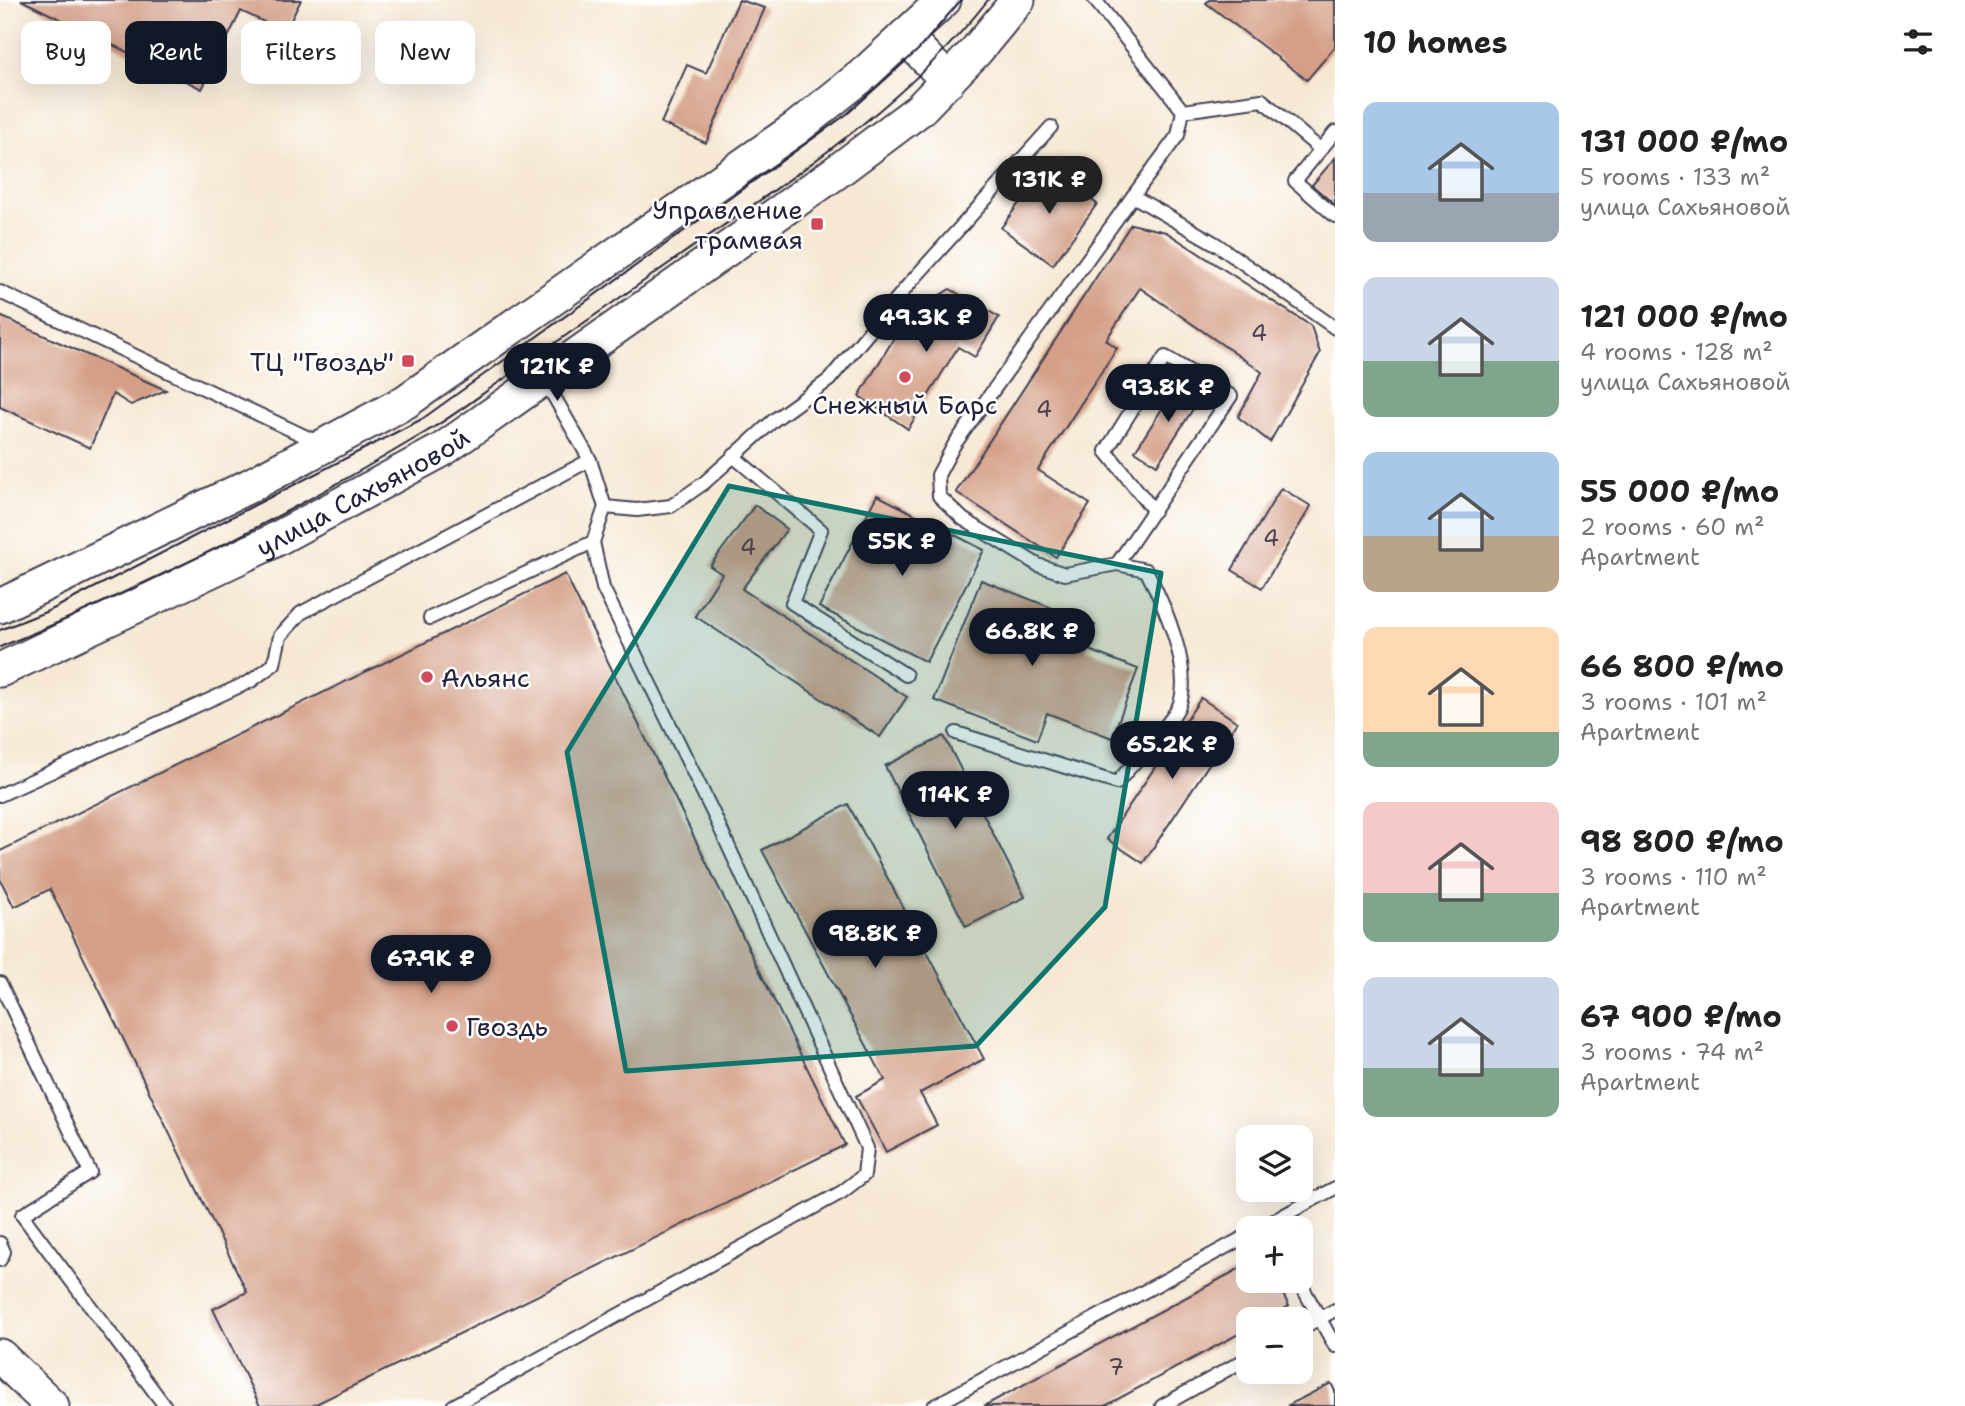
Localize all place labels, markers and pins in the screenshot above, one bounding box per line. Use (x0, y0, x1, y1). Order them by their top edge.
pin: 131K ₽ (992, 156, 1106, 216)
place label: Управление трамвая (652, 192, 803, 257)
marker: Управление трамвая (809, 216, 825, 232)
pin: 49.3K ₽ (861, 294, 991, 354)
place label: ТЦ "Гвоздь" (250, 344, 394, 379)
pin: 121K ₽ (500, 344, 614, 403)
marker: ТЦ "Гвоздь" (400, 353, 416, 369)
pin: 93.8K ₽ (1103, 364, 1233, 424)
marker: Снежный Барс (897, 369, 913, 385)
place label: Снежный Барс (812, 387, 998, 422)
pin: 55K ₽ (853, 518, 951, 578)
pin: 66.8K ₽ (967, 608, 1097, 668)
place label: Альянс (441, 660, 530, 695)
marker: Альянс (419, 669, 435, 685)
pin: 65.2K ₽ (1107, 722, 1237, 781)
pin: 114K ₽ (898, 772, 1012, 831)
pin: 98.8K ₽ (810, 911, 940, 970)
pin: 67.9K ₽ (366, 936, 496, 995)
place label: Гвоздь (466, 1009, 548, 1044)
marker: Гвоздь (444, 1018, 460, 1034)

